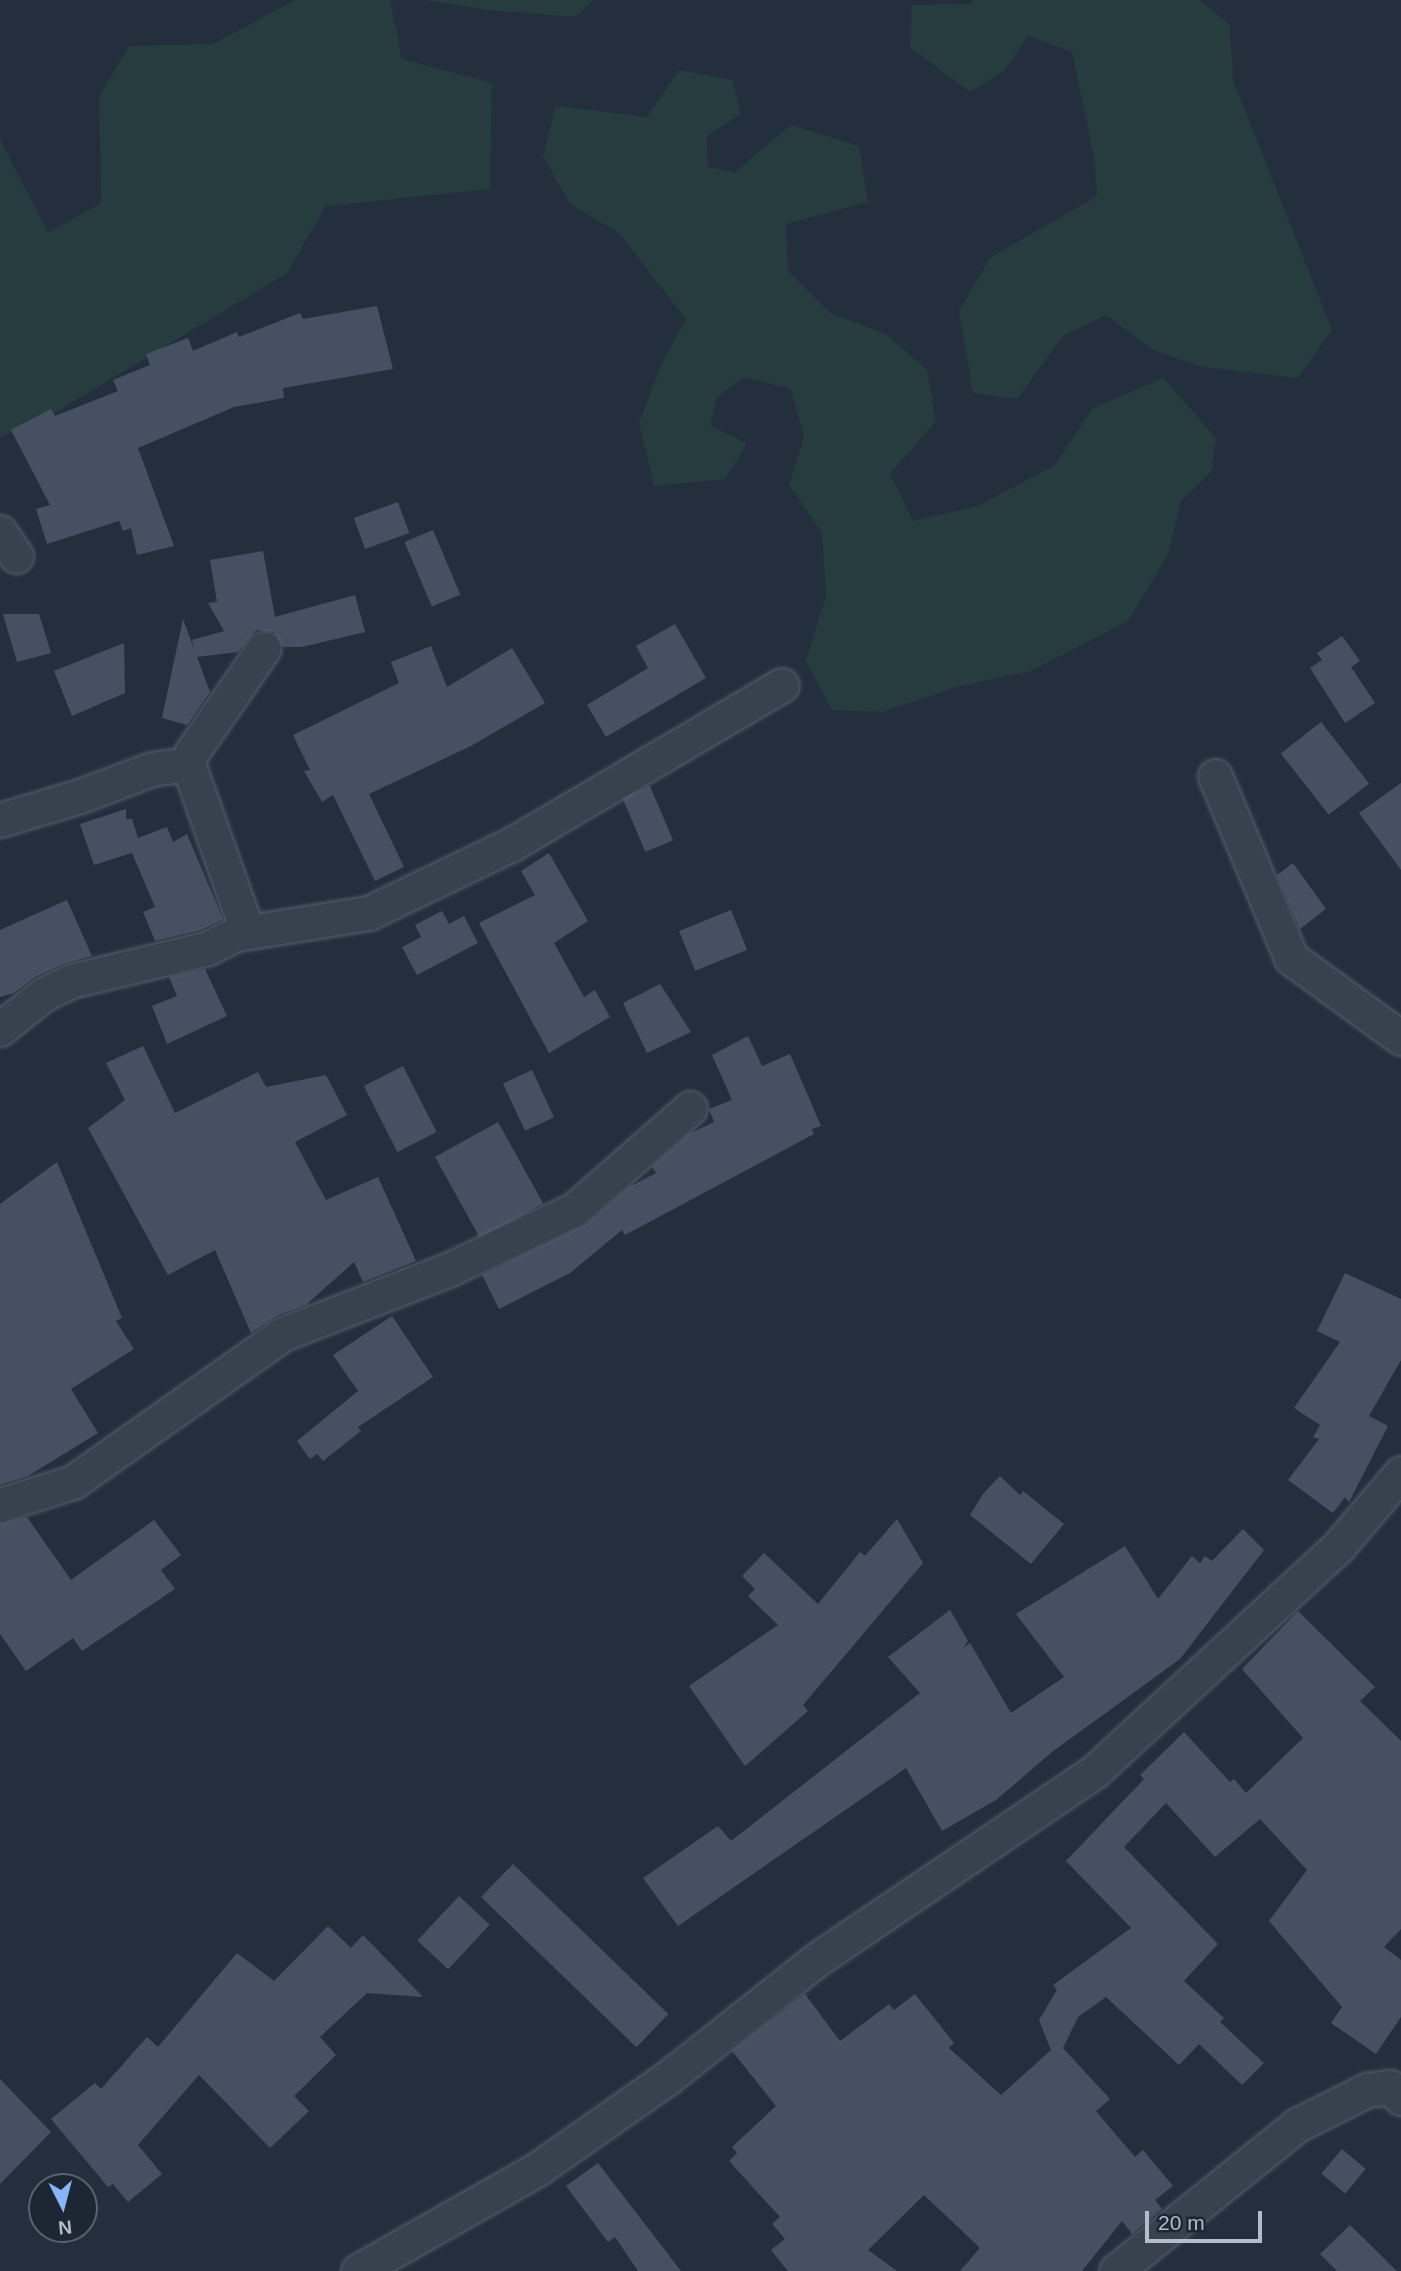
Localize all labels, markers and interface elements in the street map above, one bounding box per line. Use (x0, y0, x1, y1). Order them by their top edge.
north arrow (28, 2173, 98, 2243)
scale bar (1149, 2198, 1266, 2242)
text: 20 m (1158, 2211, 1205, 2234)
text: N (57, 2216, 73, 2239)

